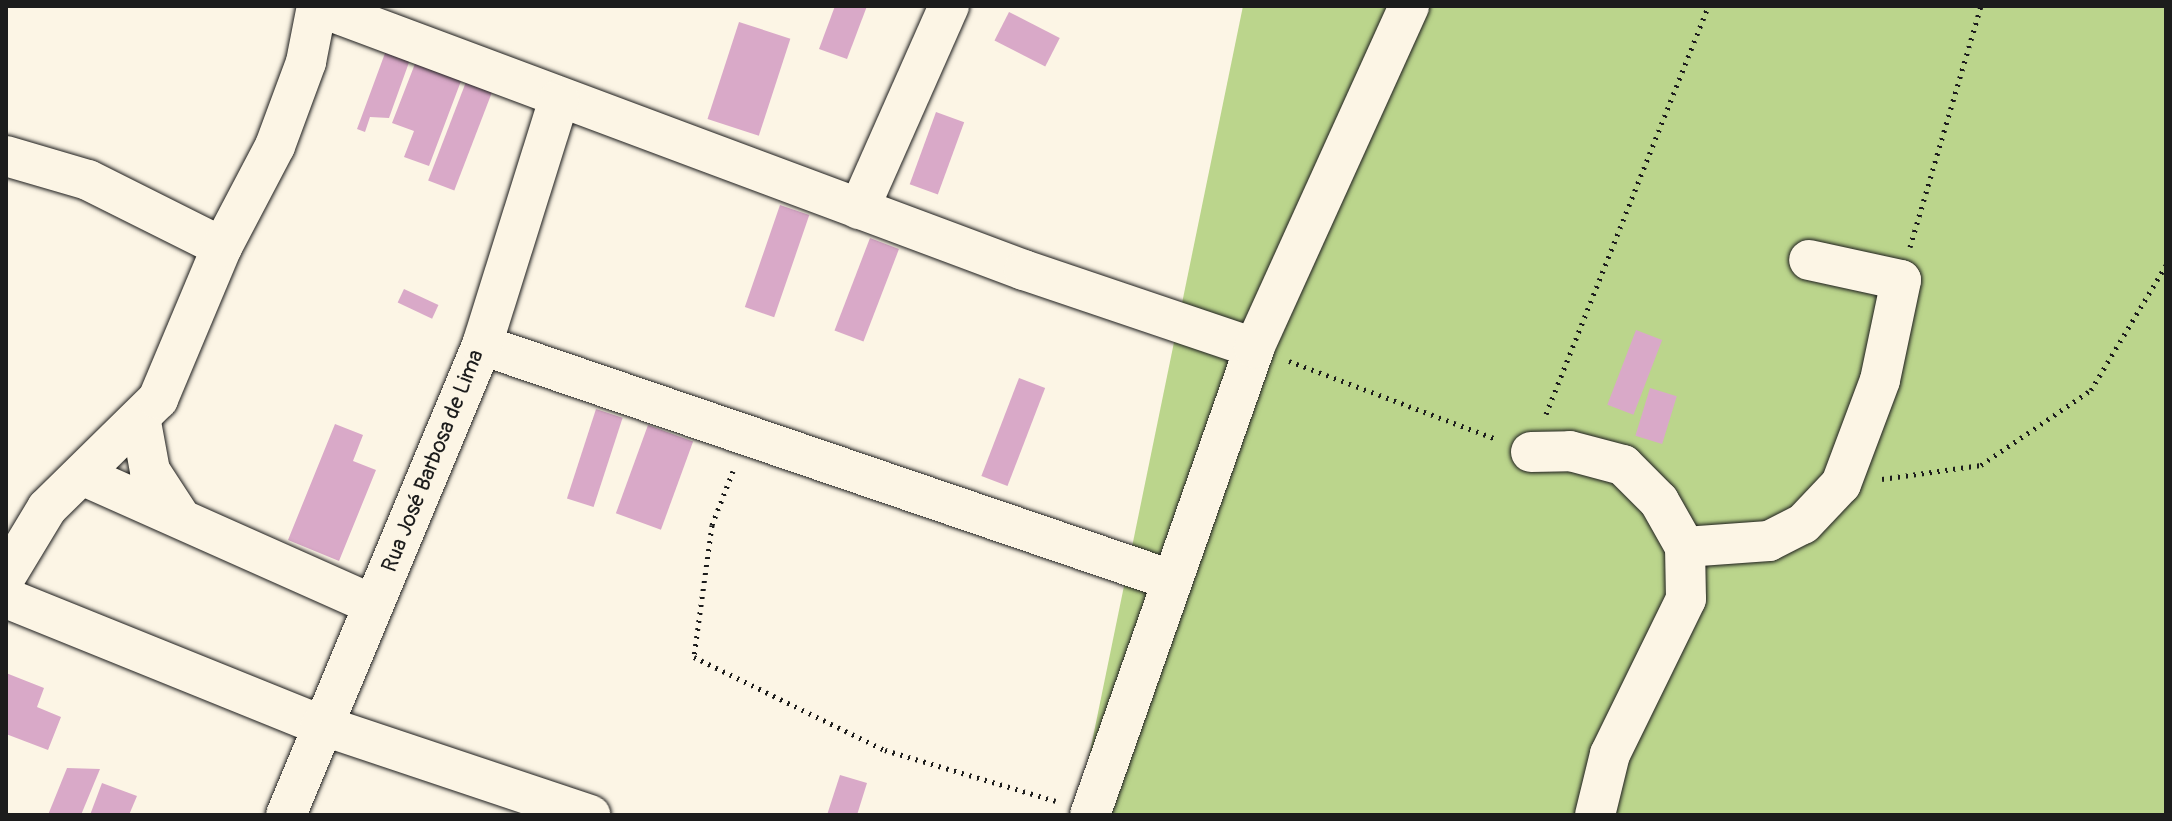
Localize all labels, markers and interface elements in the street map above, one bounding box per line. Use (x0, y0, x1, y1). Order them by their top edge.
street label: Rua José Barbosa de Lima (376, 346, 490, 576)

